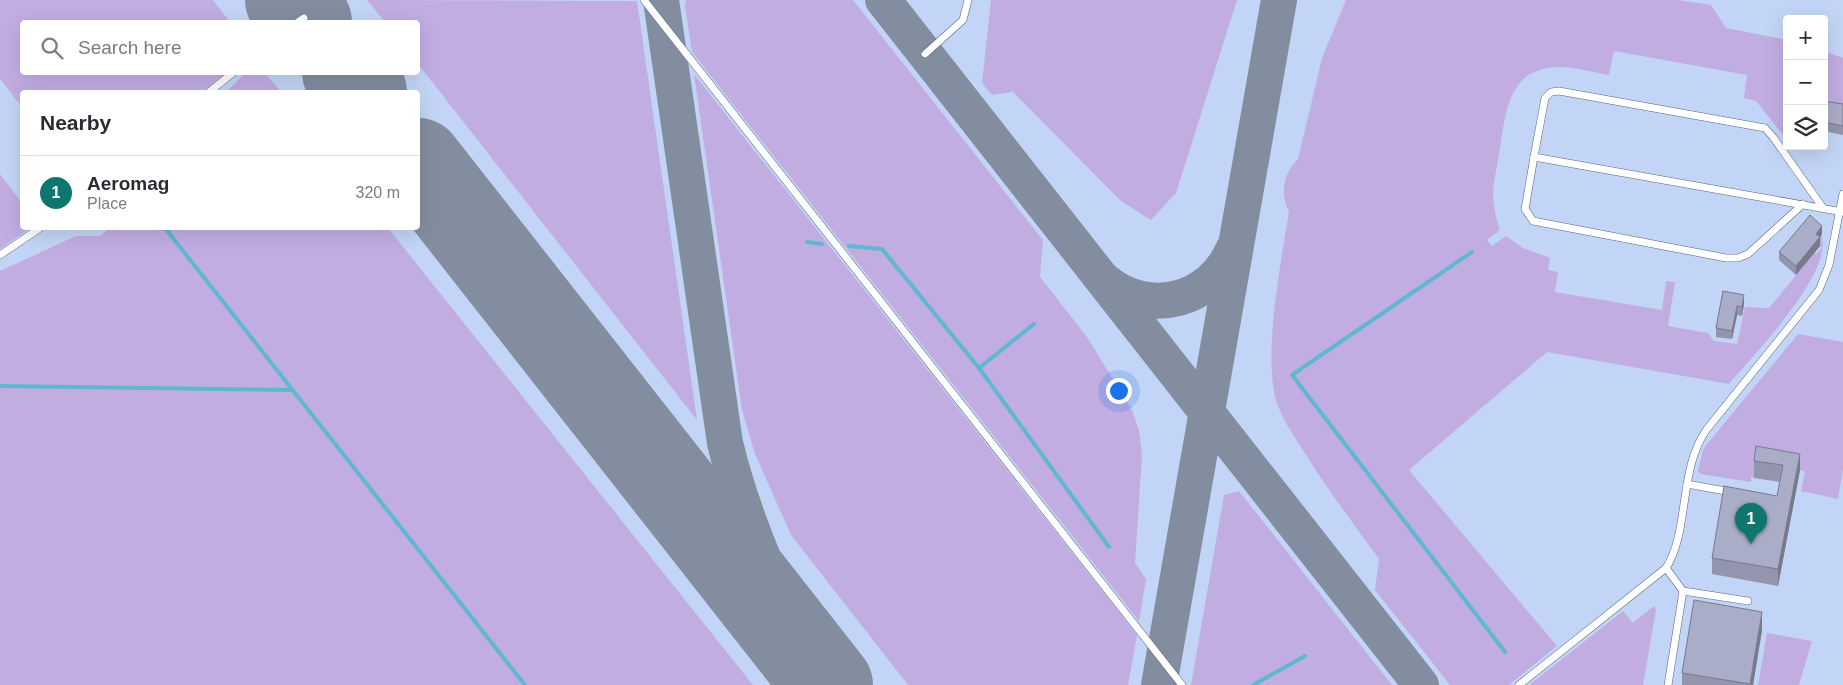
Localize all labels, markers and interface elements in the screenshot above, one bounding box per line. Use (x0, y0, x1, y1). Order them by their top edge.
map controls (1783, 15, 1828, 150)
button: + (1783, 15, 1828, 60)
search box (20, 20, 420, 75)
icon: search (38, 34, 66, 62)
text: Search here (78, 37, 182, 58)
button: − (1783, 60, 1828, 105)
button: layers (1783, 105, 1828, 150)
text: Nearby (40, 111, 111, 134)
text: Aeromag (87, 173, 169, 194)
text: 1 (52, 184, 60, 201)
text: 320 m (356, 184, 400, 201)
text: Place (87, 195, 127, 212)
your location (1106, 378, 1132, 404)
pin: 1 (1735, 503, 1767, 544)

